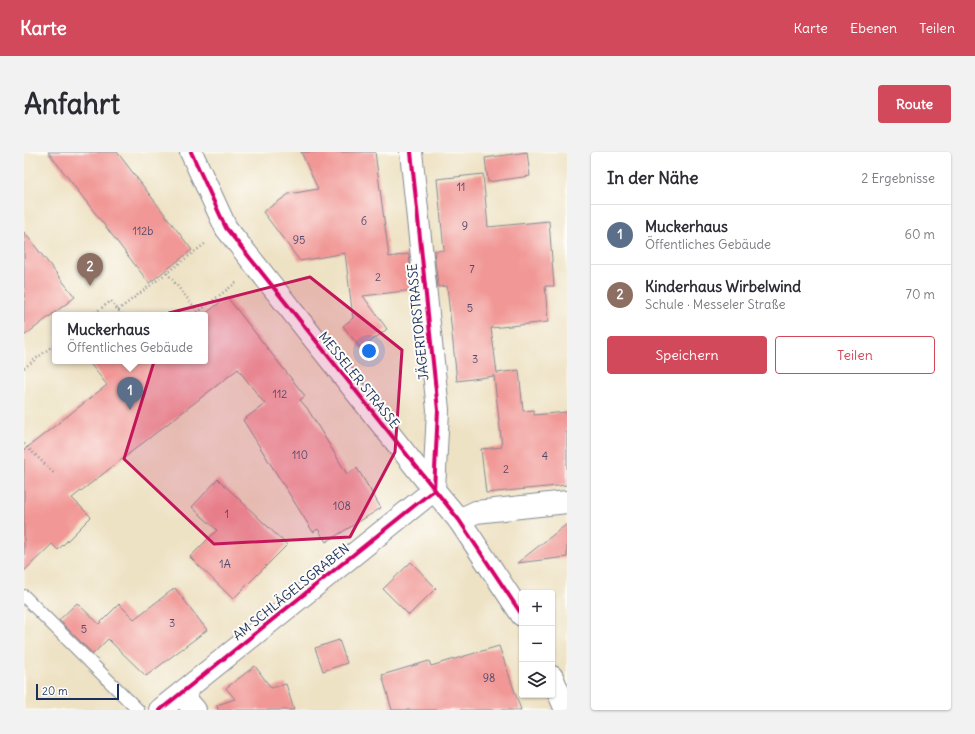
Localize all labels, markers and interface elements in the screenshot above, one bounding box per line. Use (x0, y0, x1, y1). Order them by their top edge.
text: Karte (20, 16, 67, 40)
text: Karte (794, 19, 828, 37)
text: Ebenen (850, 19, 897, 37)
text: Teilen (919, 19, 955, 37)
button: Route (878, 85, 951, 123)
text: Anfahrt (24, 86, 120, 122)
text: In der Nähe (607, 167, 699, 189)
text: 2 Ergebnisse (861, 170, 935, 187)
house number: 11 (457, 180, 465, 194)
house number: 6 (361, 214, 367, 228)
text: Muckerhaus (645, 217, 728, 236)
house number: 9 (462, 219, 468, 233)
house number: 112b (133, 224, 153, 238)
text: 1 (617, 226, 623, 243)
text: 60 m (904, 226, 935, 243)
house number: 95 (293, 233, 305, 247)
text: Öffentliches Gebäude (645, 236, 771, 253)
pin: 2 (77, 253, 103, 286)
street label: JÄGERTORSTRASSE (402, 262, 433, 381)
house number: 7 (469, 262, 475, 276)
house number: 2 (375, 270, 381, 284)
text: Kinderhaus Wirbelwind (645, 277, 801, 296)
text: 2 (616, 286, 624, 303)
text: 70 m (906, 286, 935, 303)
text: Schule · Messeler Straße (645, 296, 786, 313)
house number: 5 (467, 301, 473, 315)
popup (52, 312, 208, 364)
text: Muckerhaus (67, 320, 150, 339)
street label: MESSELER STRASSE (315, 328, 403, 432)
button: Speichern (607, 336, 767, 374)
button: Teilen (775, 336, 935, 374)
text: Öffentliches Gebäude (67, 339, 193, 356)
your location (359, 341, 379, 361)
house number: 3 (472, 352, 478, 366)
pin: 1 (117, 377, 143, 410)
house number: 112 (273, 387, 287, 401)
house number: 110 (292, 448, 308, 462)
house number: 4 (542, 449, 548, 463)
house number: 2 (503, 462, 509, 476)
house number: 108 (333, 499, 351, 513)
house number: 1 (225, 507, 229, 521)
street label: AM SCHLÄGELSGRABEN (229, 539, 353, 644)
house number: 1A (219, 557, 231, 571)
map controls (519, 590, 555, 698)
button: + (519, 590, 555, 626)
house number: 3 (169, 616, 175, 630)
house number: 5 (81, 622, 87, 636)
button: − (519, 626, 555, 662)
button: layers (519, 662, 555, 698)
house number: 98 (483, 671, 495, 685)
scale bar (36, 682, 119, 701)
text: 20 m (42, 684, 68, 698)

